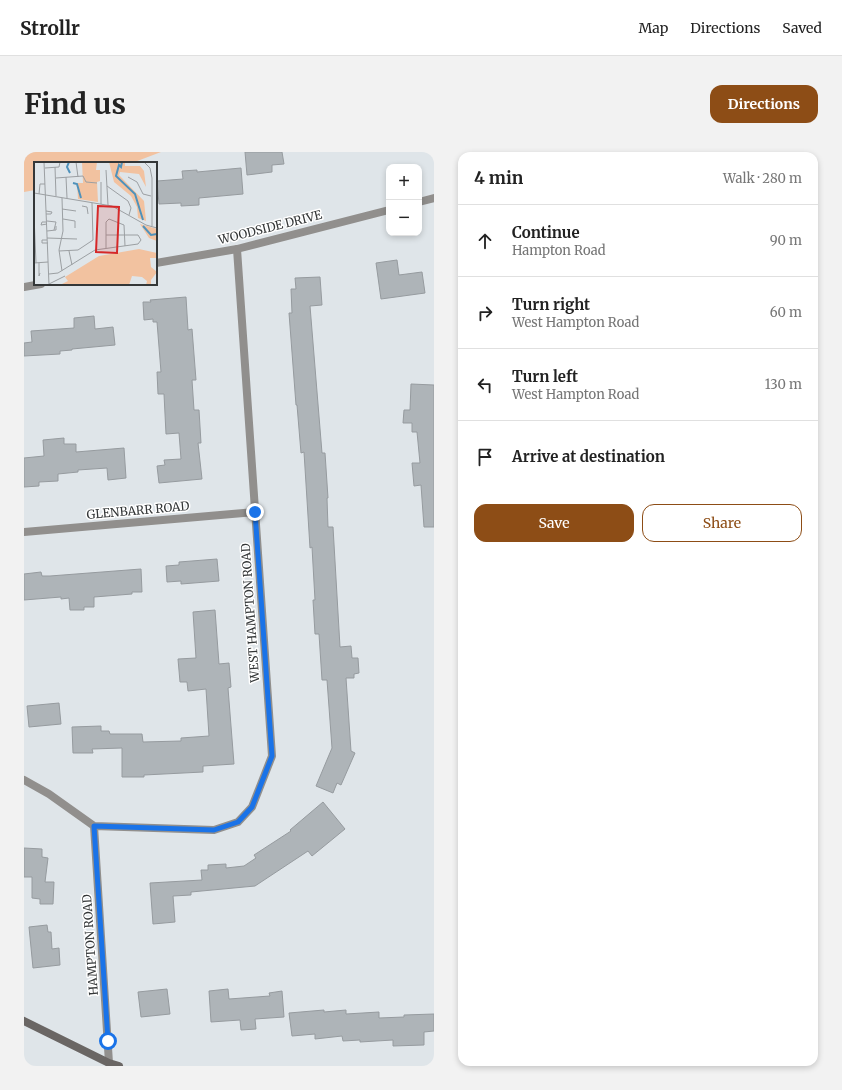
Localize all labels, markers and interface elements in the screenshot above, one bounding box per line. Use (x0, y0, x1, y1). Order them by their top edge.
text: Strollr (20, 16, 80, 40)
text: Map (638, 19, 668, 37)
text: Directions (690, 19, 760, 37)
text: Saved (782, 19, 822, 37)
button: Directions (710, 85, 818, 123)
text: Find us (24, 86, 126, 122)
inset map (34, 162, 157, 285)
map controls (386, 164, 422, 236)
button: + (386, 164, 422, 200)
text: 4 min (474, 167, 523, 189)
text: Walk · 280 m (723, 170, 802, 187)
button: − (386, 200, 422, 236)
street label: WOODSIDE DRIVE (216, 207, 324, 247)
text: Continue (512, 223, 580, 242)
icon: ahead (474, 230, 496, 252)
text: 90 m (770, 232, 802, 249)
text: Hampton Road (512, 242, 606, 259)
text: Turn right (512, 295, 590, 314)
icon: right (474, 302, 496, 324)
text: 60 m (770, 304, 802, 321)
text: West Hampton Road (512, 314, 639, 331)
text: Turn left (512, 367, 578, 386)
icon: left (474, 374, 496, 396)
text: 130 m (765, 376, 802, 393)
text: West Hampton Road (512, 386, 639, 403)
icon: arrive (474, 446, 496, 468)
text: Arrive at destination (512, 447, 665, 466)
street label: GLENBARR ROAD (86, 498, 190, 522)
route end (246, 503, 264, 521)
button: Save (474, 504, 634, 542)
button: Share (642, 504, 802, 542)
street label: WEST HAMPTON ROAD (238, 543, 262, 684)
street label: HAMPTON ROAD (79, 894, 101, 996)
route start (99, 1032, 117, 1050)

